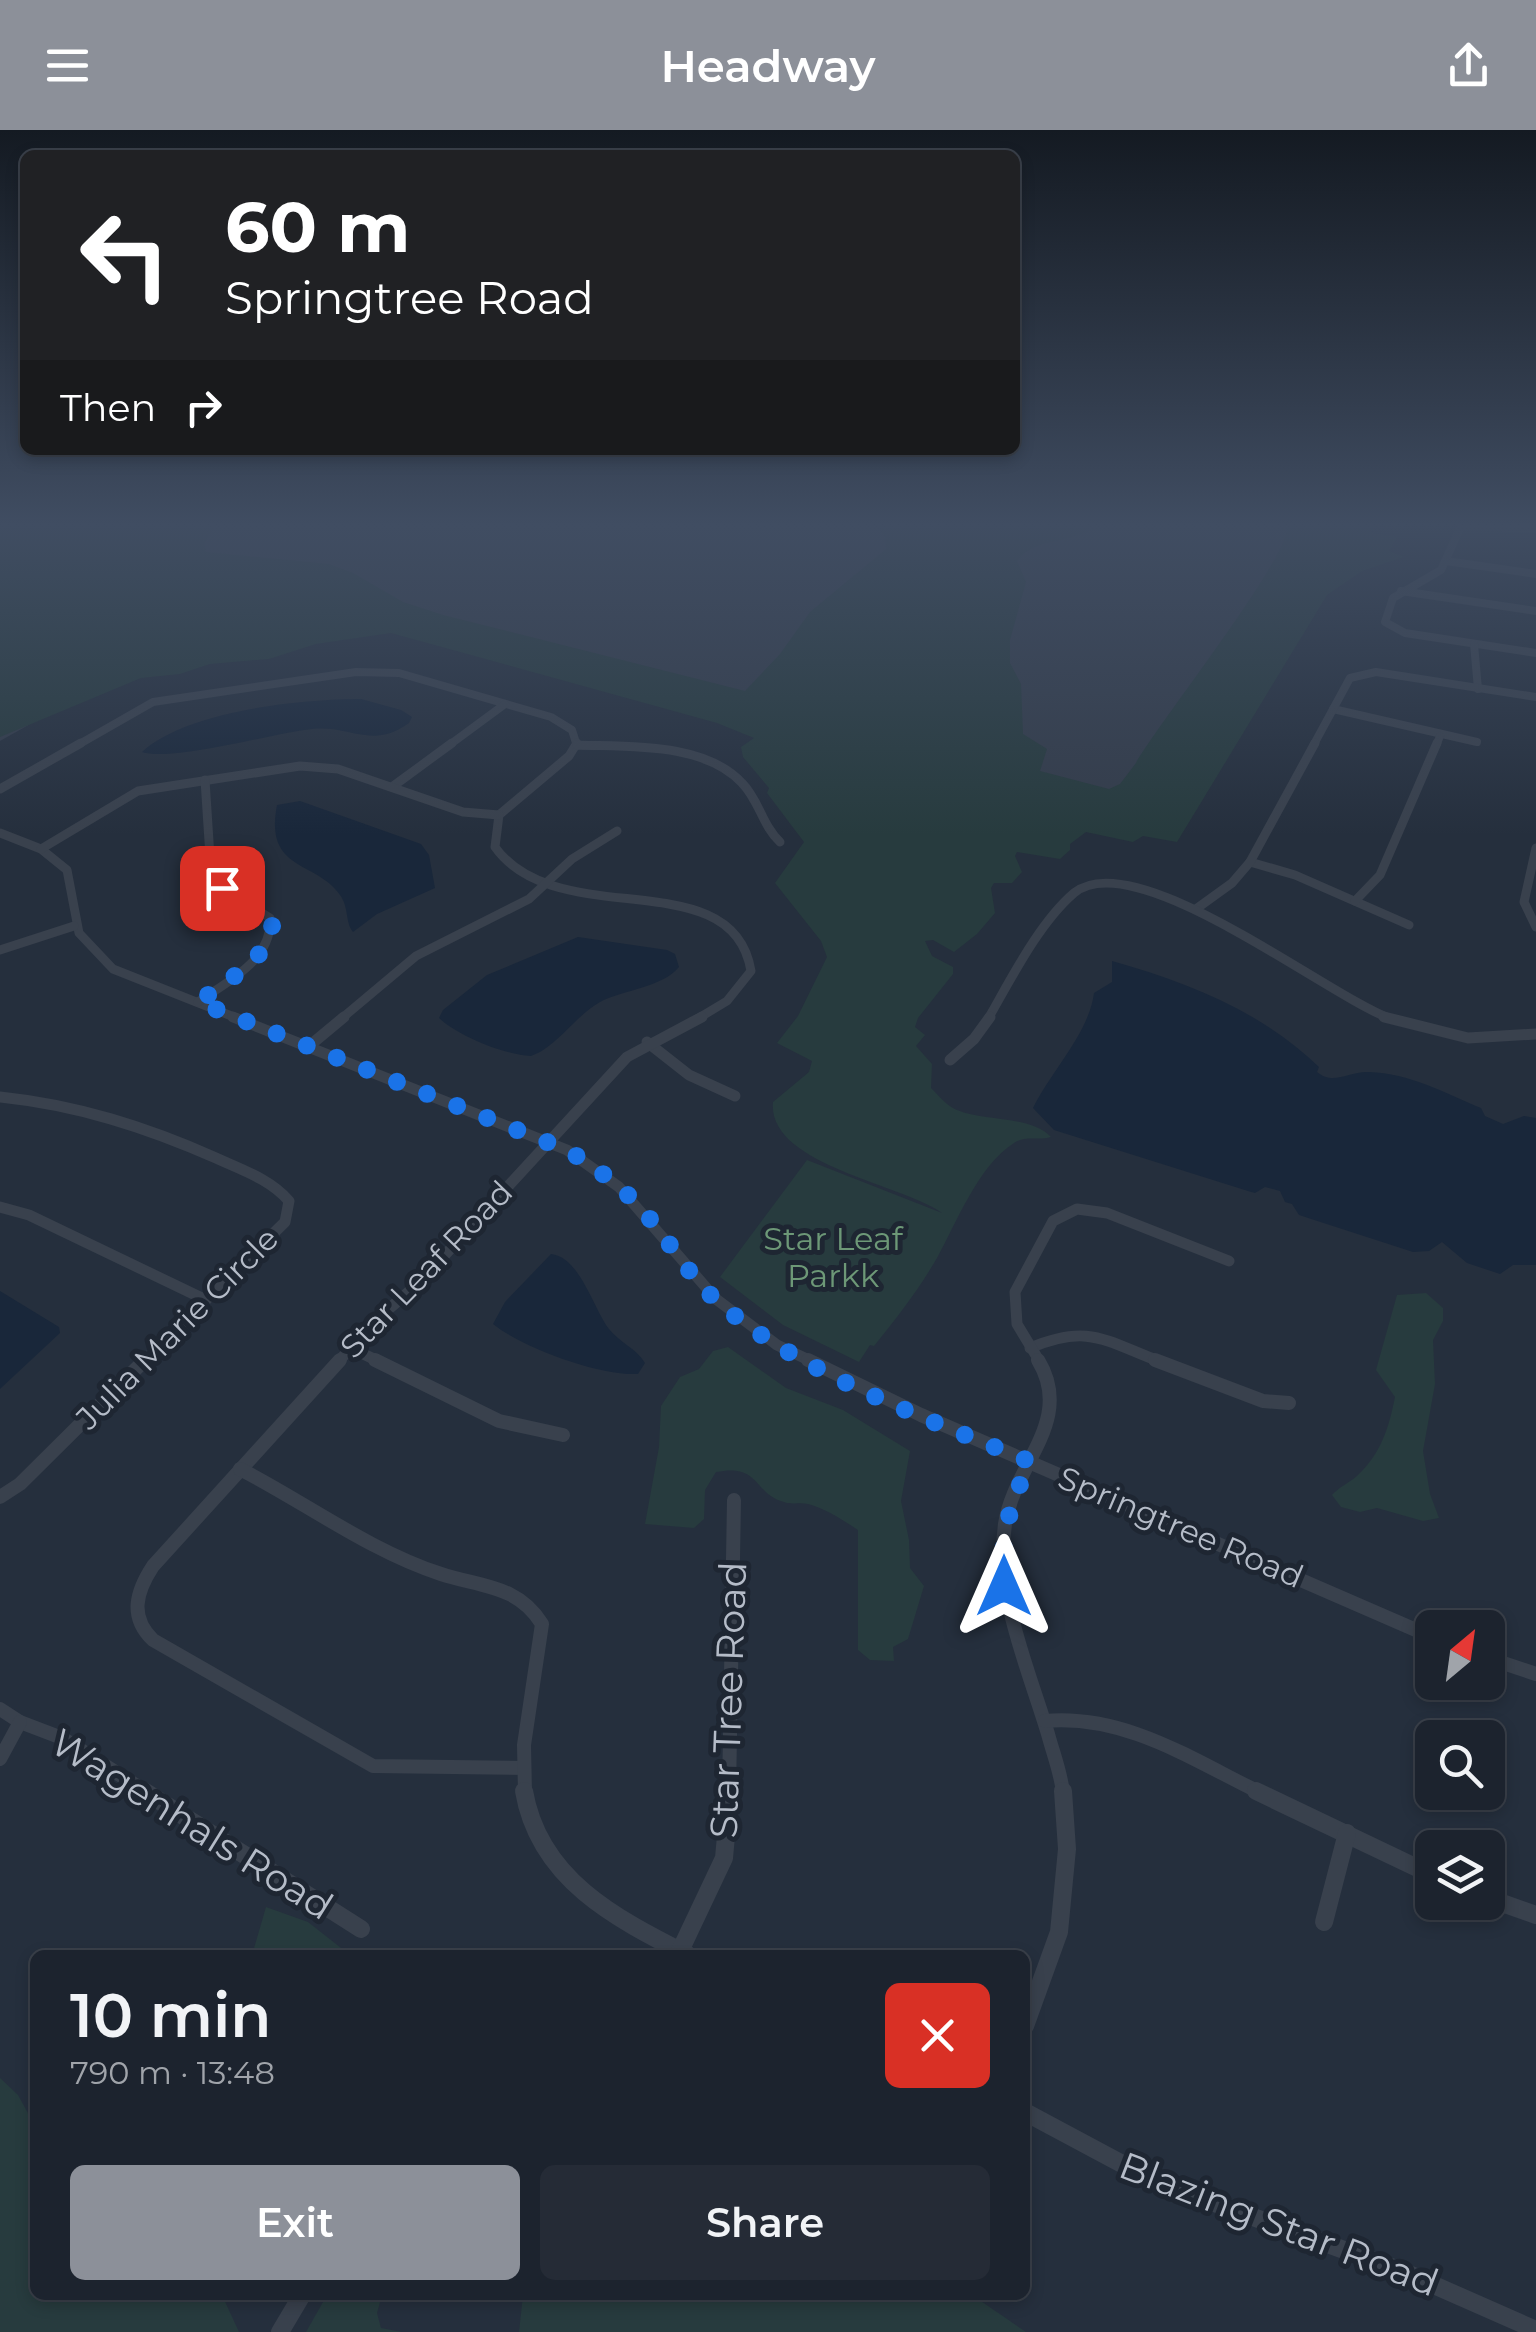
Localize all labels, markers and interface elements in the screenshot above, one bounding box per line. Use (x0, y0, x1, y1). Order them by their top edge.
icon: menu (40, 38, 95, 93)
text: Headway (660, 38, 876, 93)
icon: share (1441, 38, 1496, 93)
text: 60 m (225, 184, 410, 270)
icon: left (60, 190, 190, 320)
text: Springtree Road (225, 270, 594, 325)
icon: right (176, 380, 231, 435)
text: Then (60, 384, 156, 431)
pin (180, 846, 265, 931)
icon: arrive (195, 861, 250, 916)
street label: Star Leaf Road (332, 1172, 520, 1366)
street label: Julia Marie Circle (67, 1219, 286, 1438)
park label: Star Leaf Parkk (763, 1219, 904, 1295)
street label: Springtree Road (1053, 1458, 1309, 1596)
position arrow (952, 1534, 1056, 1638)
street label: Star Tree Road (700, 1561, 756, 1839)
north arrow (1415, 1610, 1505, 1700)
map controls (1415, 1610, 1505, 1920)
street label: Wagenhals Road (42, 1718, 342, 1930)
button: search (1415, 1720, 1505, 1810)
button: layers (1415, 1830, 1505, 1920)
text: 10 min (70, 1979, 271, 2052)
button: close (885, 1983, 990, 2088)
text: 790 m · 13:48 (70, 2053, 275, 2092)
street label: Blazing Star Road (1113, 2142, 1445, 2306)
button: Exit (70, 2165, 520, 2280)
button: Share (540, 2165, 990, 2280)

